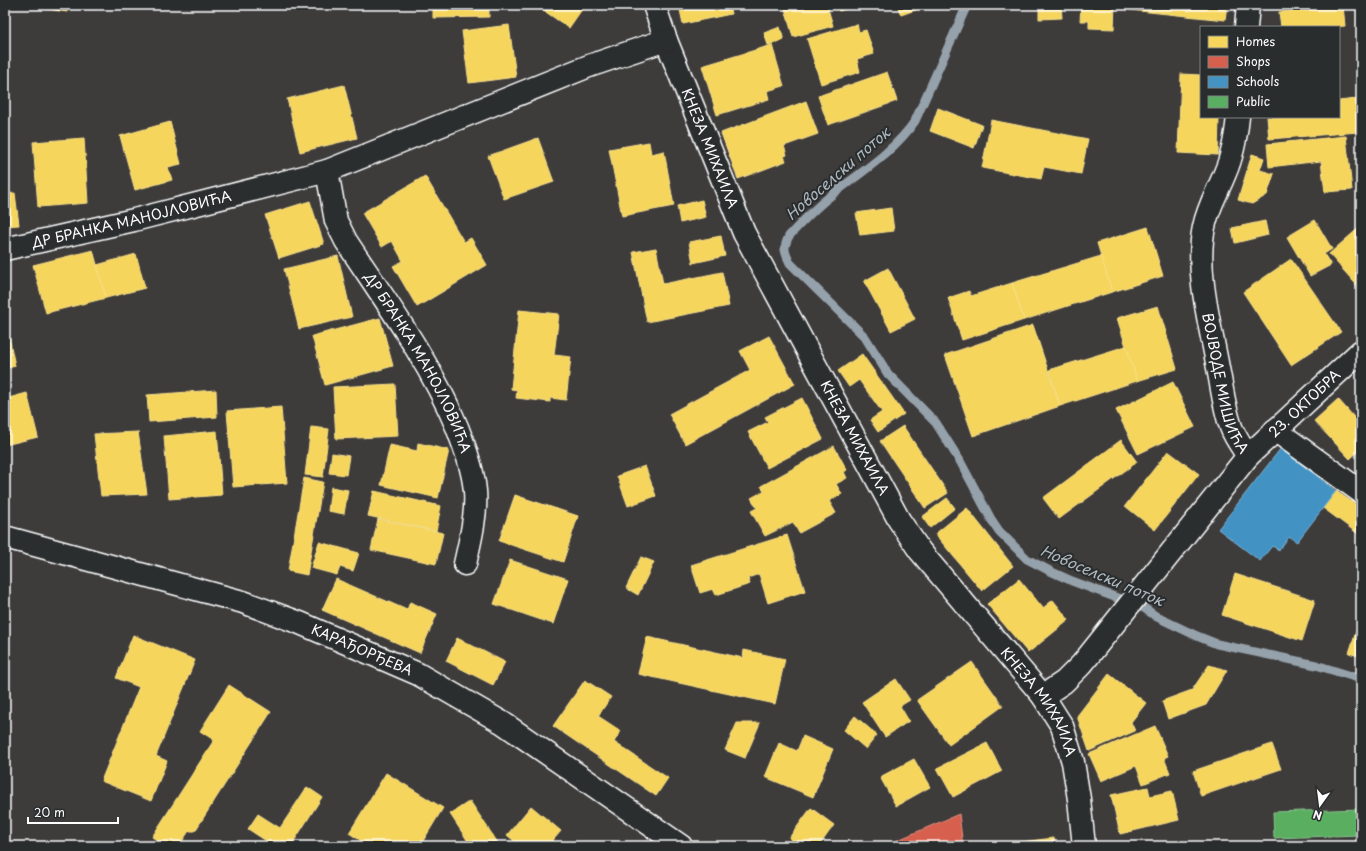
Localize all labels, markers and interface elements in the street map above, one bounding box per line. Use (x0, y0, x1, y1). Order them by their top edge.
legend (1200, 26, 1340, 118)
text: Homes (1236, 32, 1275, 50)
text: Shops (1236, 52, 1271, 70)
text: Schools (1236, 72, 1280, 90)
street label: КНЕЗА МИХАИЛА (677, 85, 744, 212)
text: Public (1236, 92, 1270, 110)
water label: Новоселски поток (780, 120, 895, 225)
street label: ДР БРАНКА МАНОЈЛОВИЋА (29, 185, 234, 253)
street label: ДР БРАНКА МАНОЈЛОВИЋА (359, 267, 477, 456)
street label: ВОЈВОДЕ МИШИЋА (1197, 311, 1254, 458)
street label: 23. ОКТОБРА (1264, 364, 1345, 442)
street label: КНЕЗА МИХАИЛА (815, 376, 895, 499)
water label: Новоселски поток (1037, 538, 1169, 611)
street label: КАРАЂОРЂЕВА (308, 618, 416, 680)
street label: КНЕЗА МИХАИЛА (996, 643, 1082, 759)
north arrow (1300, 785, 1340, 825)
scale bar (28, 799, 118, 825)
text: 20 m (34, 803, 65, 821)
text: N (1311, 806, 1324, 824)

